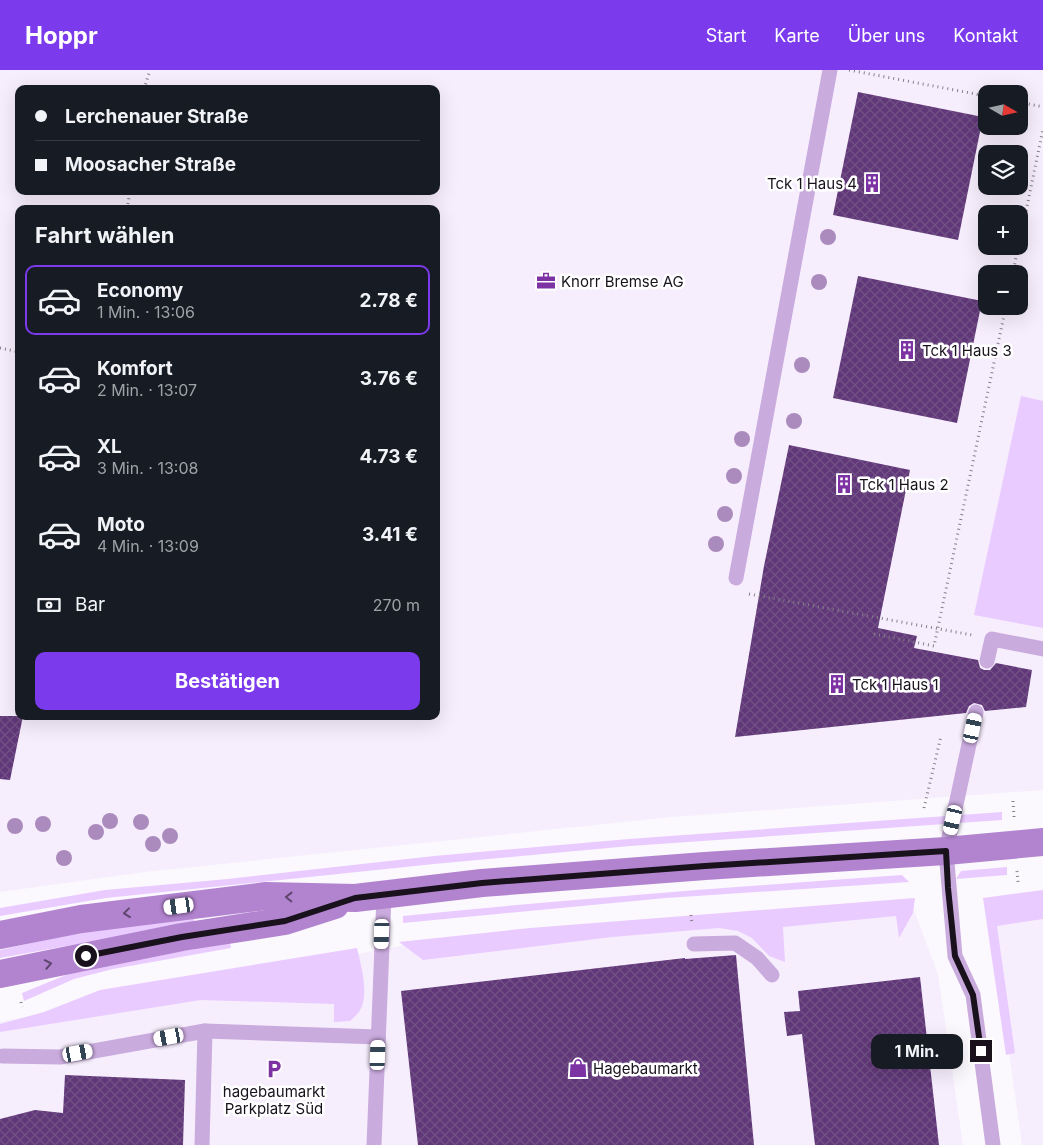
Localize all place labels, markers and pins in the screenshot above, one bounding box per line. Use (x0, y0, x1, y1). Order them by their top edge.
building icon: Tck 1 Haus 4 (861, 172, 883, 194)
place label: Tck 1 Haus 4 (767, 174, 857, 193)
office icon: Knorr Bremse AG (535, 270, 557, 292)
place label: Knorr Bremse AG (561, 272, 684, 291)
building icon: Tck 1 Haus 3 (896, 339, 918, 361)
place label: Tck 1 Haus 3 (922, 341, 1012, 360)
building icon: Tck 1 Haus 2 (833, 473, 855, 495)
place label: Tck 1 Haus 2 (859, 475, 949, 494)
building icon: Tck 1 Haus 1 (826, 673, 848, 695)
place label: Tck 1 Haus 1 (852, 675, 939, 694)
shop icon: Hagebaumarkt (567, 1057, 589, 1079)
parking icon: hagebaumarkt Parkplatz Süd (263, 1058, 285, 1080)
place label: Hagebaumarkt (593, 1059, 698, 1078)
place label: hagebaumarkt Parkplatz Süd (223, 1082, 325, 1118)

